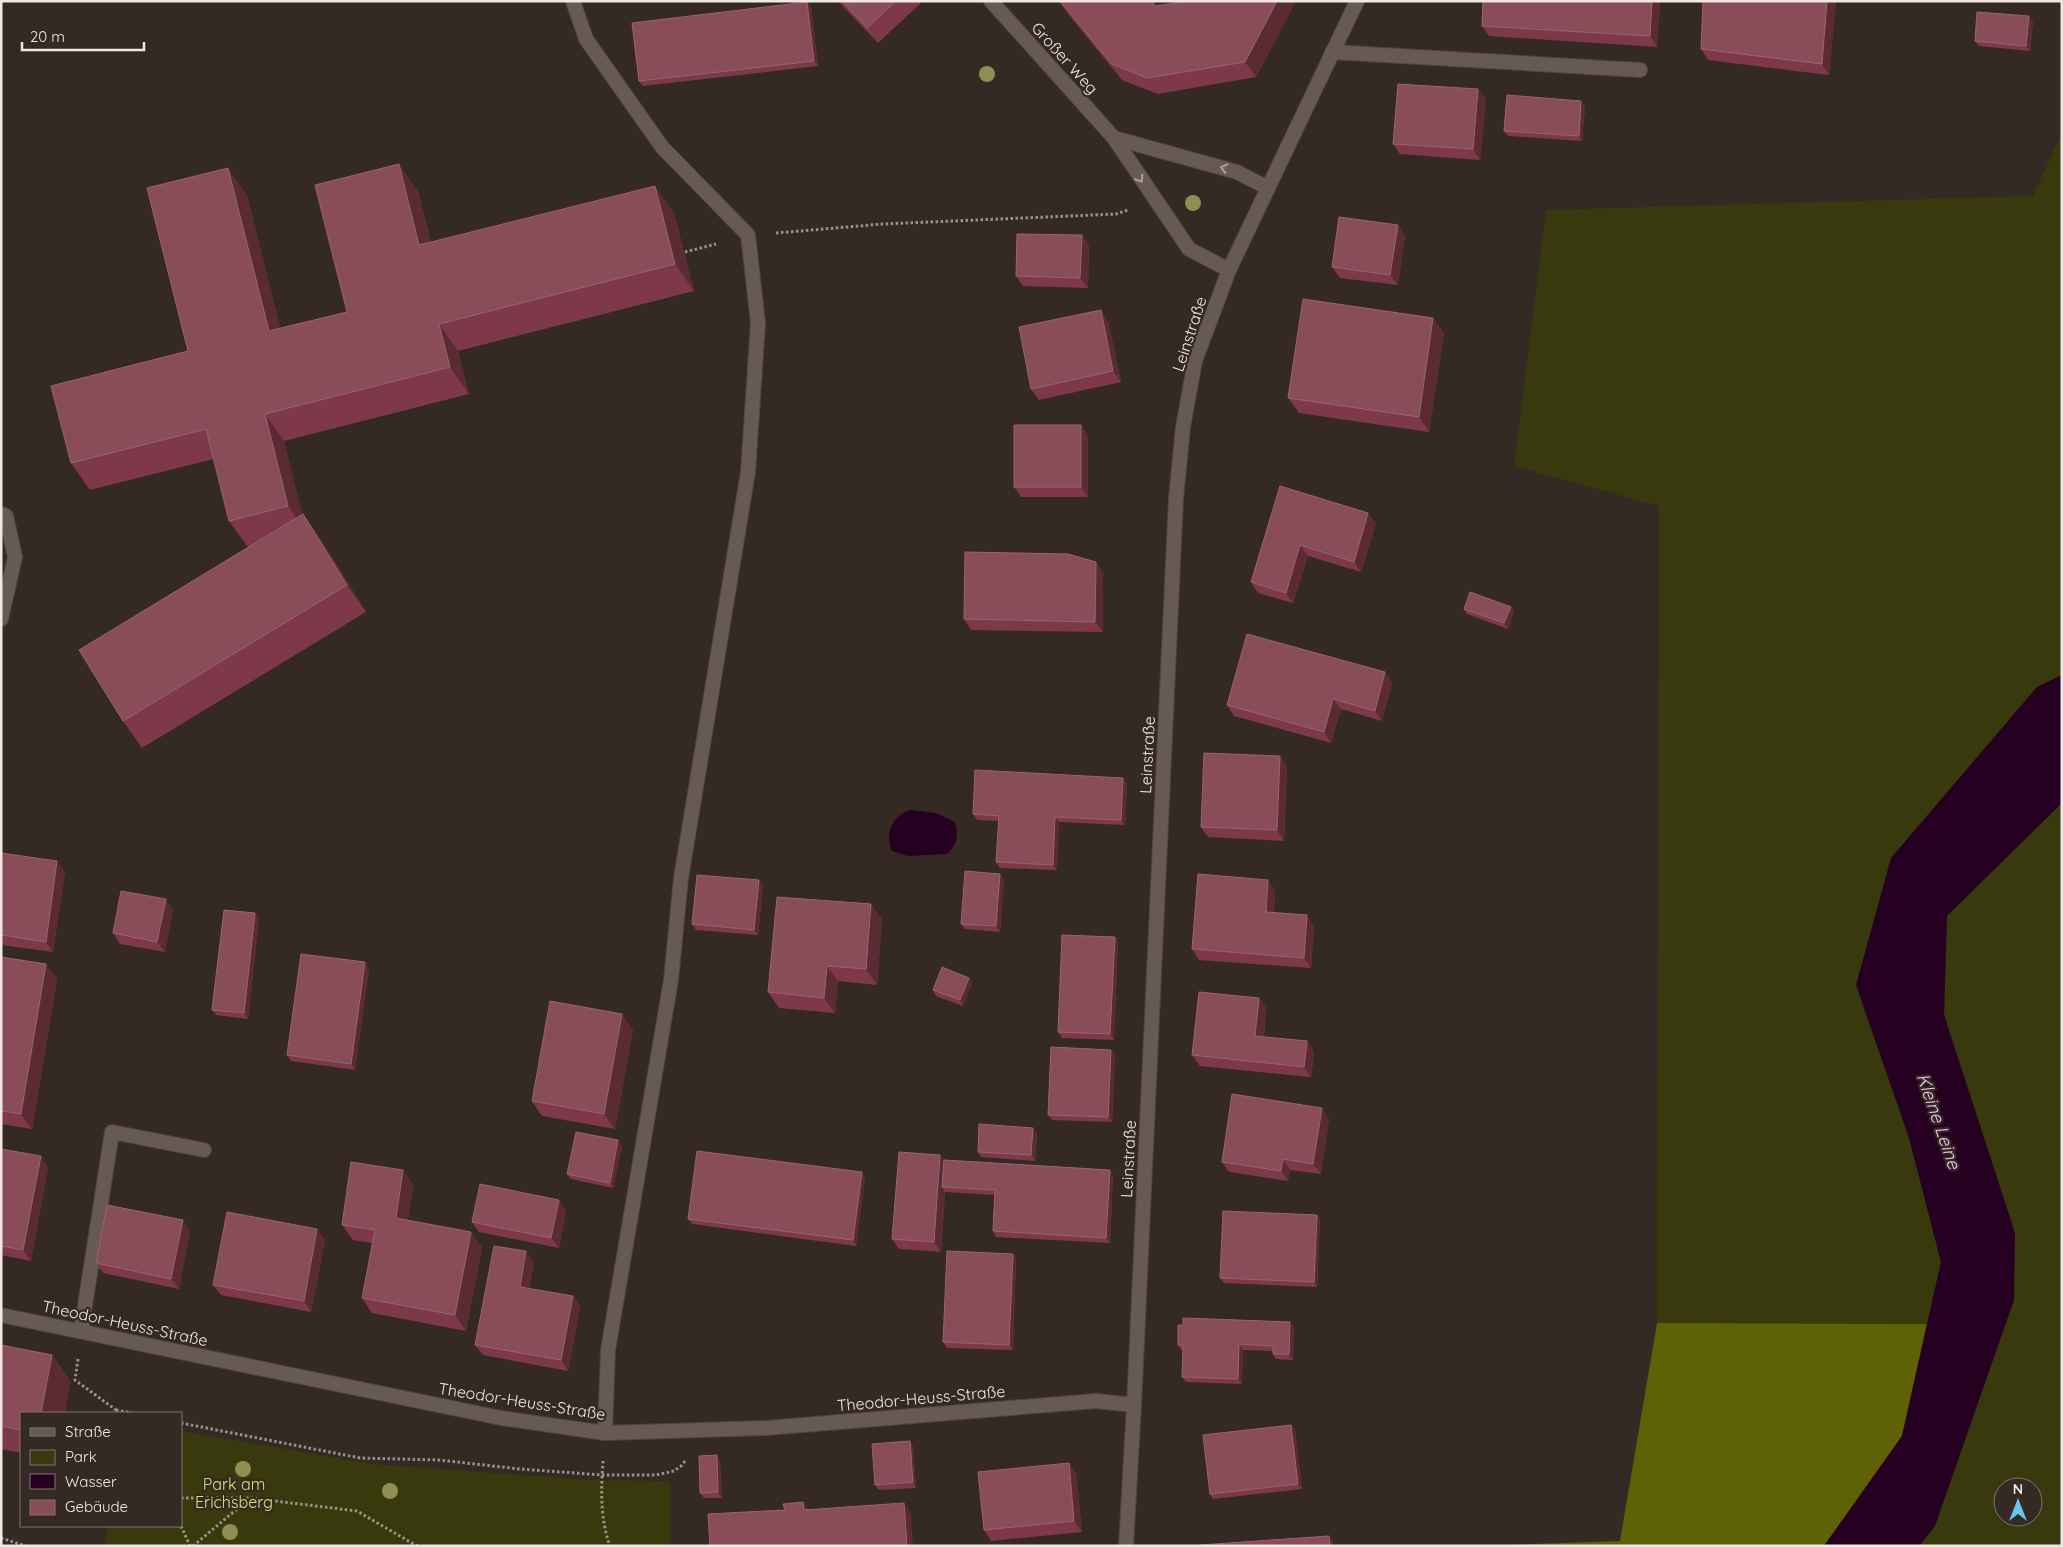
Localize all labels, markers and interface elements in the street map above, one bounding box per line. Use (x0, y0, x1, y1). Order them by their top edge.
street label: Großer Weg (1027, 18, 1103, 98)
scale bar (22, 20, 145, 52)
text: 20 m (30, 27, 65, 46)
one-way arrow (1220, 164, 1228, 174)
one-way arrow (1134, 174, 1144, 183)
street label: Leinstraße (1168, 294, 1210, 374)
street label: Leinstraße (1135, 716, 1159, 794)
water label: Kleine Leine (1912, 1070, 1966, 1173)
street label: Leinstraße (1116, 1120, 1140, 1198)
street label: Theodor-Heuss-Straße (40, 1296, 210, 1350)
street label: Theodor-Heuss-Straße (437, 1378, 607, 1424)
street label: Theodor-Heuss-Straße (836, 1381, 1006, 1415)
legend (20, 1412, 182, 1527)
text: Straße (65, 1422, 111, 1441)
text: Park (65, 1447, 97, 1466)
text: Wasser (65, 1472, 117, 1491)
park label: Park am Erichsberg (195, 1474, 273, 1512)
north arrow (1993, 1477, 2043, 1527)
text: N (2013, 1480, 2023, 1498)
text: Gebäude (65, 1497, 128, 1516)

